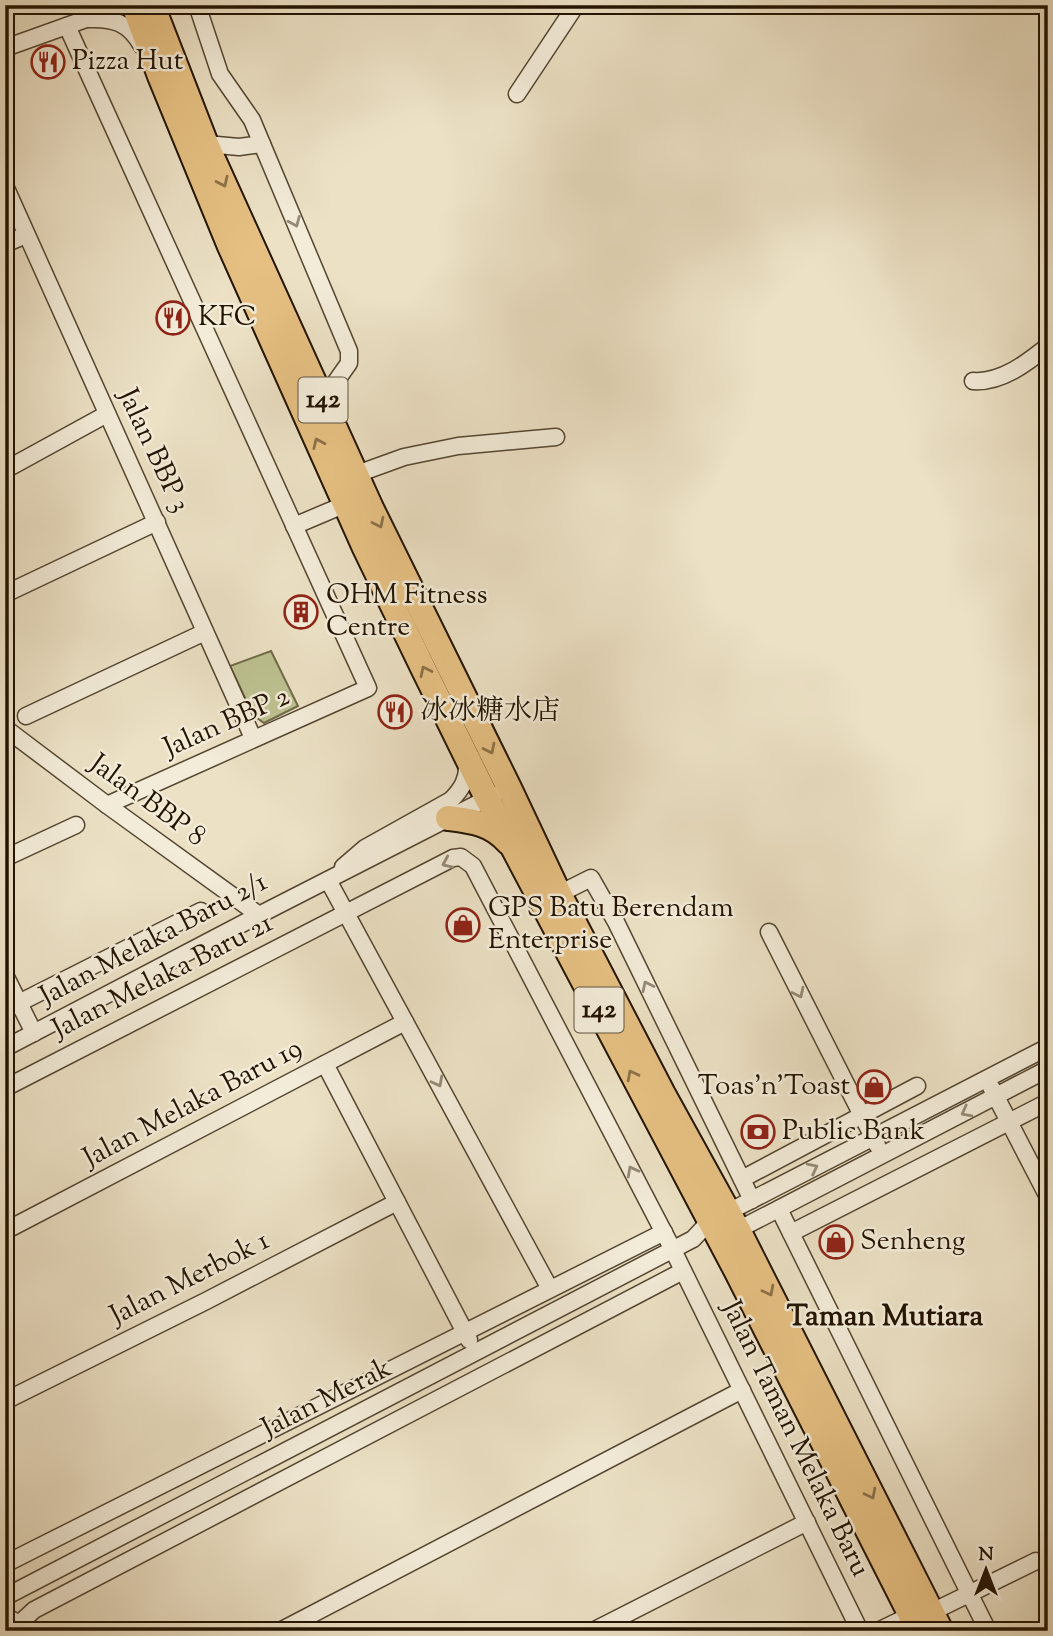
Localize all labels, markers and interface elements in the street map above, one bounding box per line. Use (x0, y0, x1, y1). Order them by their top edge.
place label: Pizza Hut (72, 42, 184, 82)
restaurant icon: Pizza Hut (29, 43, 67, 81)
one-way arrow (215, 175, 229, 187)
one-way arrow (287, 215, 301, 228)
place label: KFC (198, 298, 256, 338)
restaurant icon: KFC (154, 299, 192, 337)
road number: 142 (298, 378, 348, 422)
street label: Jalan BBP 3 (106, 381, 199, 520)
one-way arrow (312, 438, 326, 450)
one-way arrow (370, 516, 384, 528)
place label: OHM Fitness Centre (326, 576, 488, 648)
building icon: OHM Fitness Centre (282, 593, 320, 631)
one-way arrow (419, 666, 433, 678)
street label: Jalan BBP 2 (156, 677, 297, 769)
place label: 冰冰糖水店 (420, 692, 560, 732)
restaurant icon: 冰冰糖水店 (376, 693, 414, 731)
one-way arrow (482, 742, 496, 754)
street label: Jalan BBP 8 (79, 744, 213, 857)
one-way arrow (442, 855, 454, 869)
street label: Jalan Melaka Baru 2/1 (31, 863, 275, 1018)
place label: GPS Batu Berendam Enterprise (488, 889, 734, 961)
street label: Jalan Melaka Baru 21 (44, 904, 280, 1051)
shop icon: GPS Batu Berendam Enterprise (444, 906, 482, 944)
one-way arrow (641, 981, 655, 993)
one-way arrow (791, 986, 805, 998)
road number: 142 (574, 987, 624, 1032)
street label: Jalan Melaka Baru 19 (75, 1029, 310, 1180)
place label: Toas'n'Toast (698, 1067, 850, 1107)
shop icon: Toas'n'Toast (855, 1068, 893, 1106)
one-way arrow (627, 1070, 641, 1082)
one-way arrow (430, 1075, 443, 1087)
one-way arrow (960, 1103, 973, 1117)
place label: Public Bank (782, 1112, 925, 1152)
bank icon: Public Bank (739, 1113, 777, 1151)
one-way arrow (806, 1163, 818, 1177)
one-way arrow (627, 1166, 641, 1178)
street label: Jalan Merbok 1 (102, 1222, 277, 1337)
place label: Senheng (860, 1222, 965, 1262)
shop icon: Senheng (817, 1223, 855, 1261)
one-way arrow (760, 1284, 774, 1296)
street label: Jalan Taman Melaka Baru (710, 1292, 879, 1584)
district label: Taman Mutiara (787, 1296, 984, 1339)
street label: Jalan Merak (253, 1349, 399, 1450)
one-way arrow (863, 1487, 877, 1499)
north arrow (951, 1534, 1021, 1604)
text: N (978, 1542, 994, 1569)

